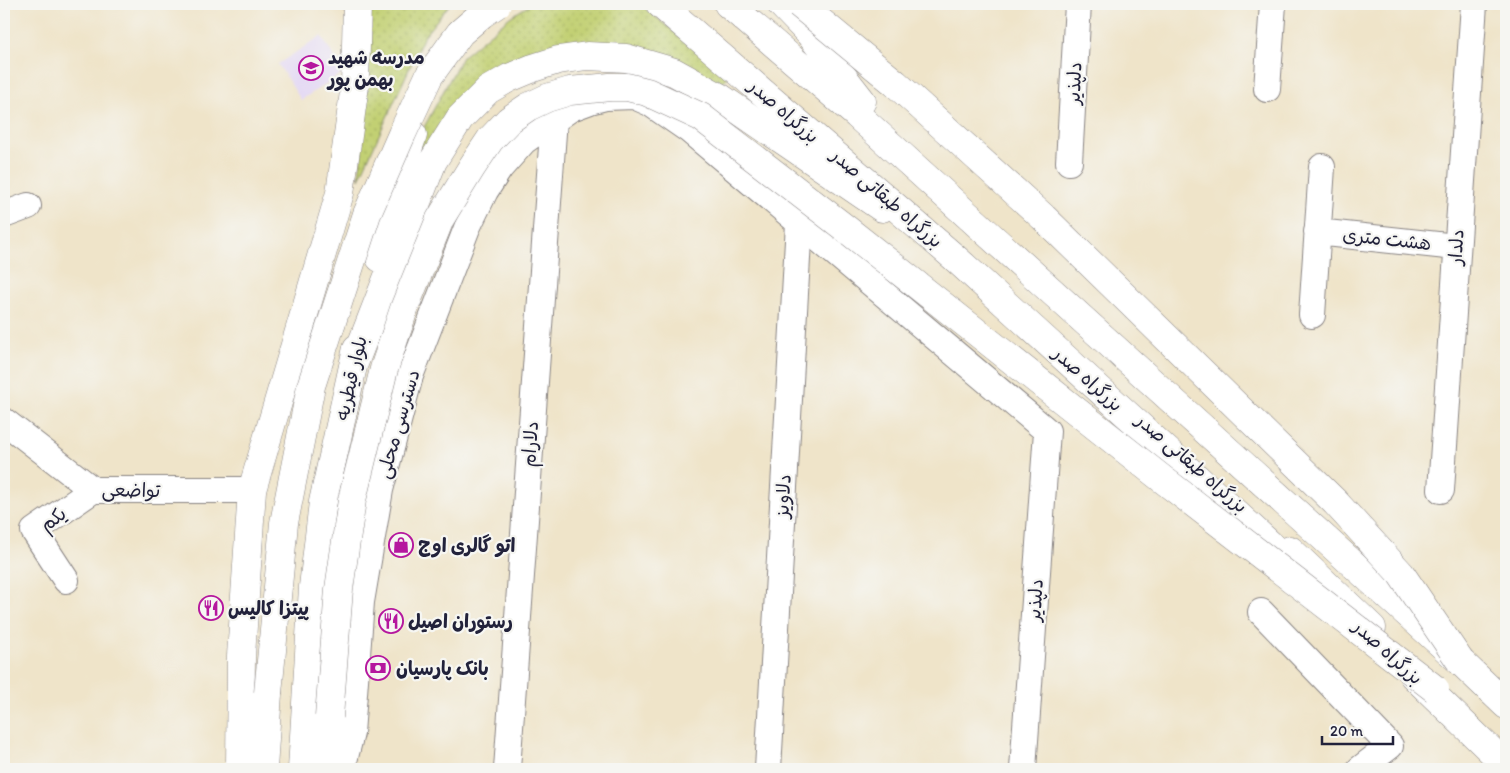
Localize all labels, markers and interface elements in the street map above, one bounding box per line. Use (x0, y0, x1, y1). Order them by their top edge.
place label: مدرسه شهید بهمن پور (326, 46, 425, 92)
school or university icon: مدرسه شهید بهمن پور (298, 55, 324, 81)
street label: دلپذیر (1061, 61, 1088, 107)
street label: بزرگراه صدر (742, 73, 824, 148)
street label: بزرگراه طبقاتی صدر (824, 142, 947, 253)
street label: هشت متری (1341, 223, 1433, 255)
street label: دلدار (1443, 228, 1469, 268)
street label: بلوار قیطریه (330, 333, 372, 423)
street label: بزرگراه صدر (1047, 340, 1128, 416)
street label: دسترسی محلی (371, 367, 426, 481)
street label: بزرگراه طبقاتی صدر (1129, 407, 1252, 518)
street label: دلارام (517, 420, 546, 468)
street label: دلاویز (770, 474, 796, 520)
street label: تواضعی (101, 478, 161, 503)
street label: یکم (35, 502, 72, 539)
shop icon: اتو گالری اوج (388, 532, 414, 558)
place label: اتو گالری اوج (418, 534, 516, 558)
street label: دلپذیر (1022, 578, 1049, 624)
restaurant icon: پیتزا کالیس (198, 595, 224, 621)
place label: پیتزا کالیس (228, 597, 310, 621)
restaurant icon: رستوران اصیل (378, 608, 404, 634)
place label: رستوران اصیل (408, 610, 513, 635)
street label: بزرگراه صدر (1347, 613, 1428, 689)
bank icon: بانک پارسیان (365, 655, 391, 681)
place label: بانک پارسیان (396, 657, 489, 681)
scale bar (1322, 713, 1394, 745)
text: 20 m (1330, 722, 1364, 740)

